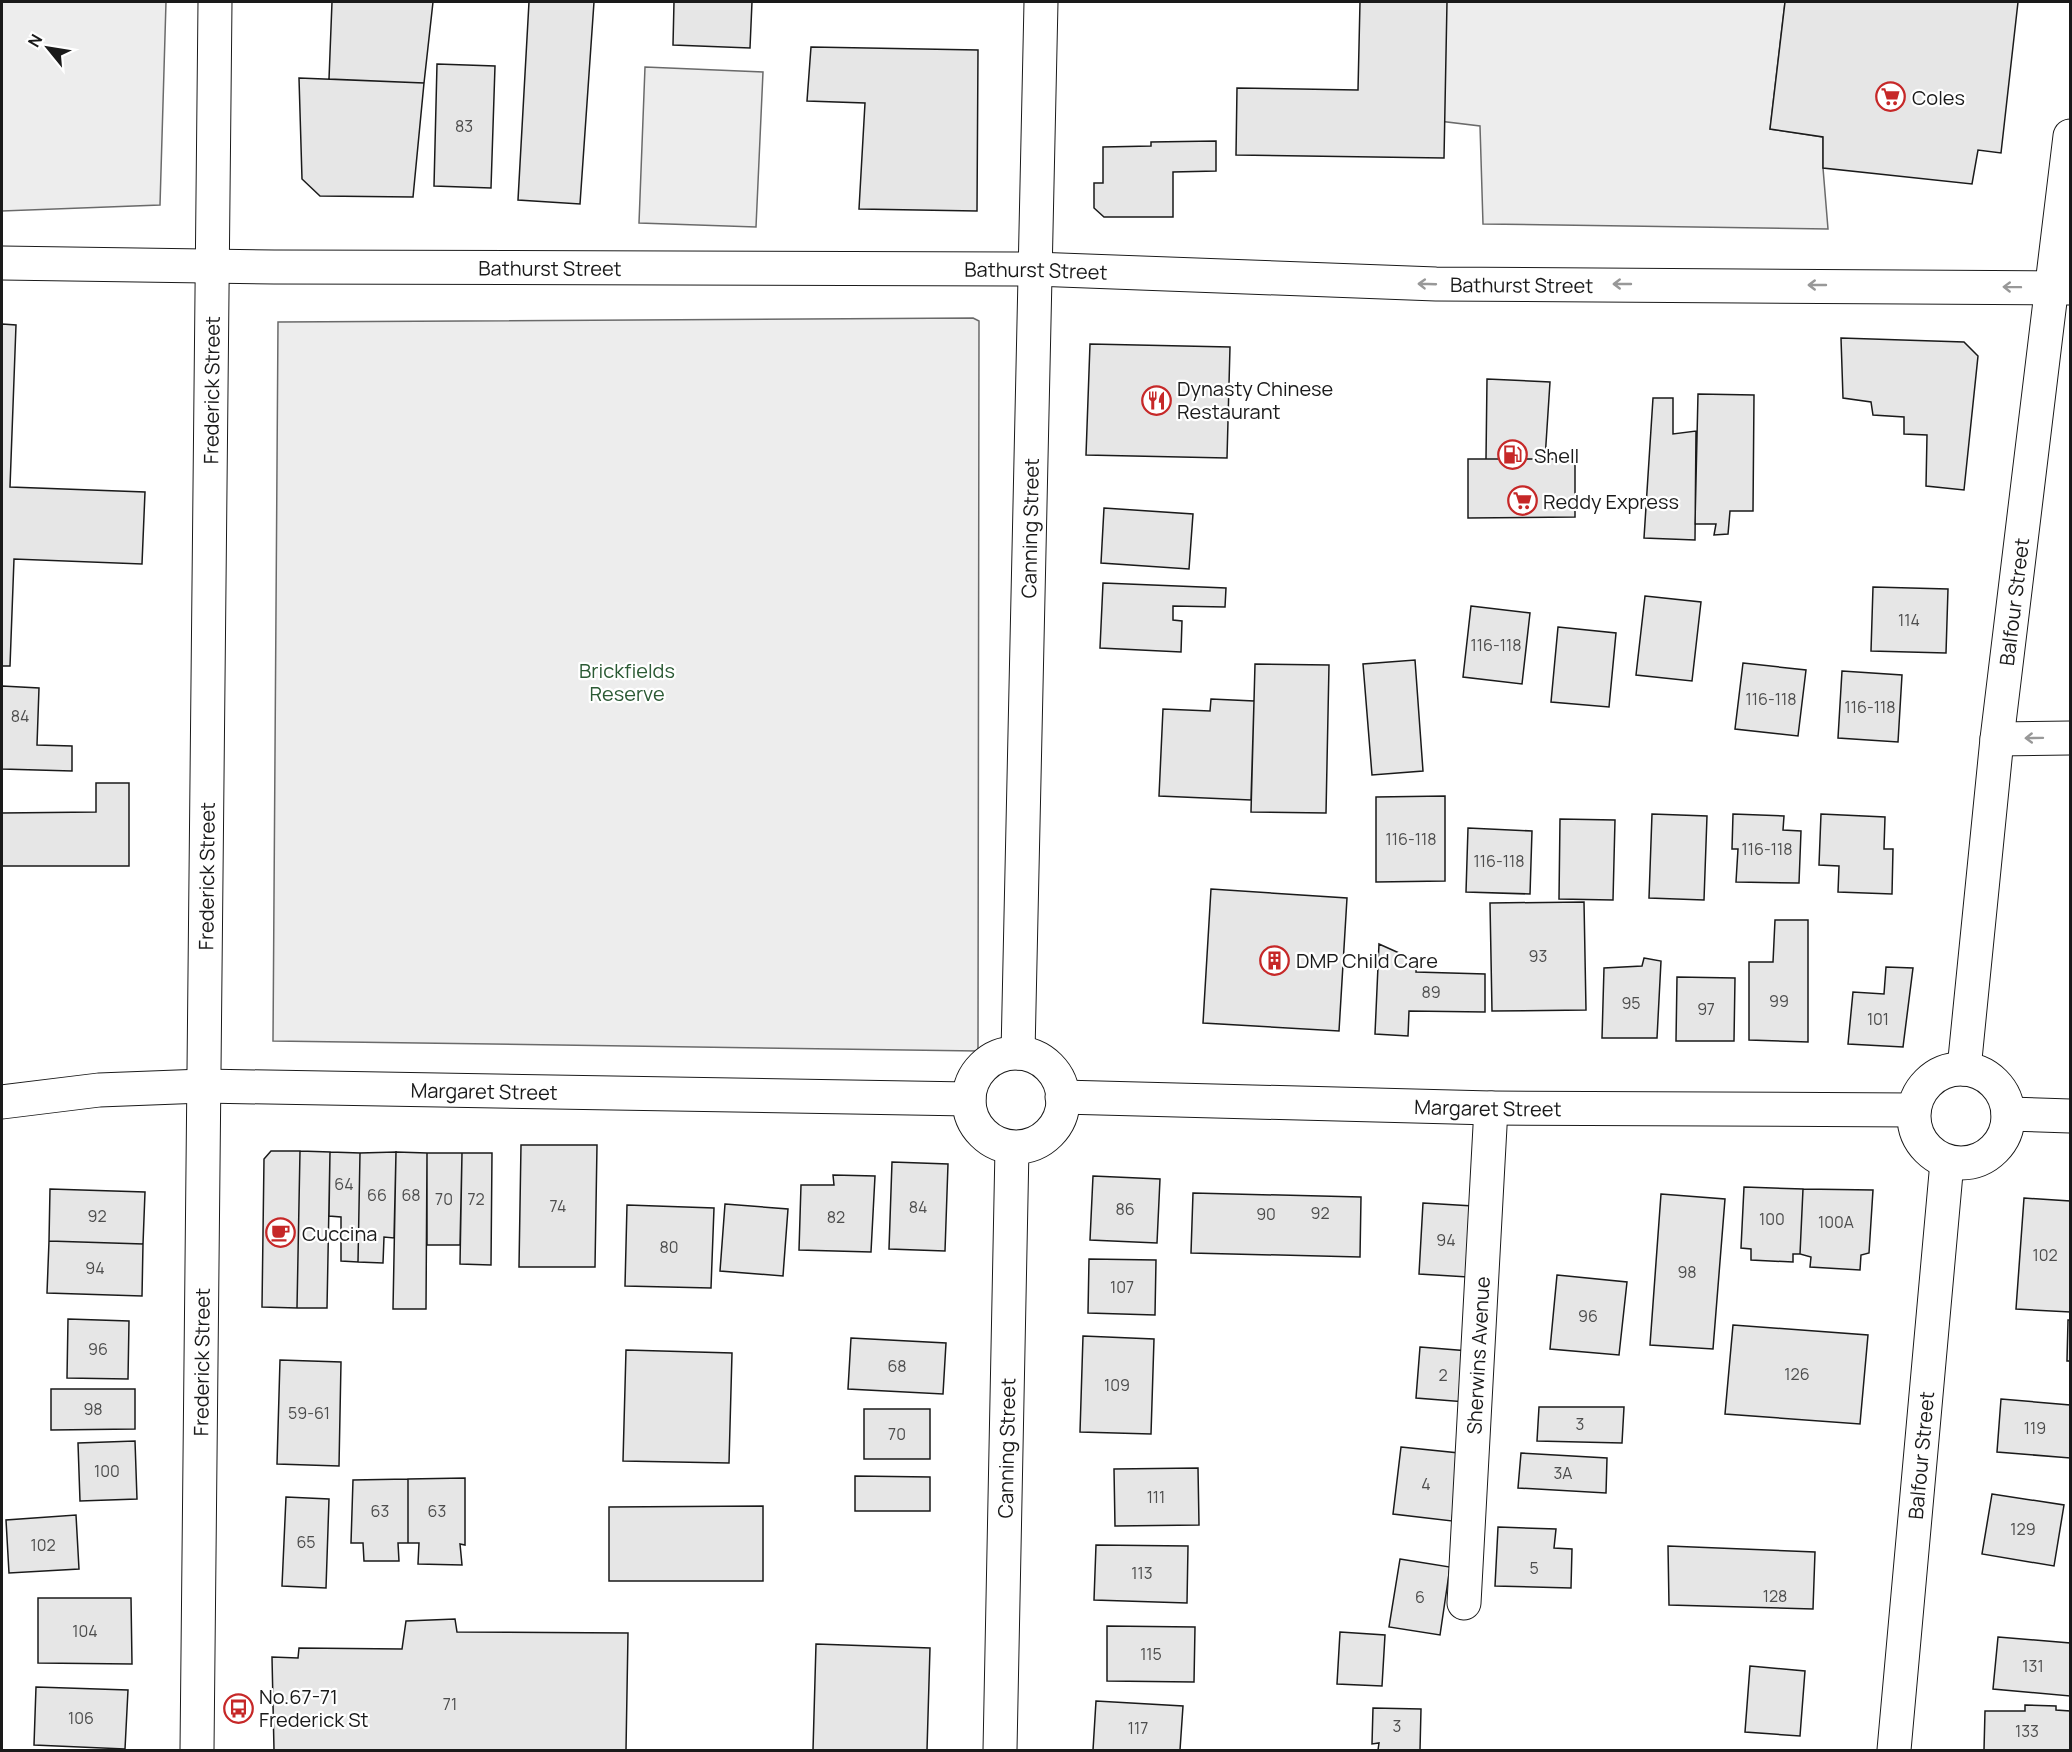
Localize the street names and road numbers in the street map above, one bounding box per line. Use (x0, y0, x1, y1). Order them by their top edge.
street label: Bathurst Street (478, 254, 622, 281)
street label: Bathurst Street (964, 255, 1108, 285)
street label: Bathurst Street (1450, 271, 1593, 298)
street label: Frederick Street (197, 316, 225, 464)
street label: Canning Street (1014, 458, 1045, 599)
street label: Balfour Street (1993, 536, 2035, 667)
street label: Frederick Street (192, 802, 220, 950)
street label: Margaret Street (410, 1076, 558, 1106)
street label: Margaret Street (1414, 1093, 1562, 1122)
street label: Sherwins Avenue (1460, 1276, 1495, 1435)
street label: Frederick Street (187, 1288, 215, 1436)
street label: Canning Street (991, 1378, 1021, 1519)
street label: Balfour Street (1901, 1390, 1940, 1520)

